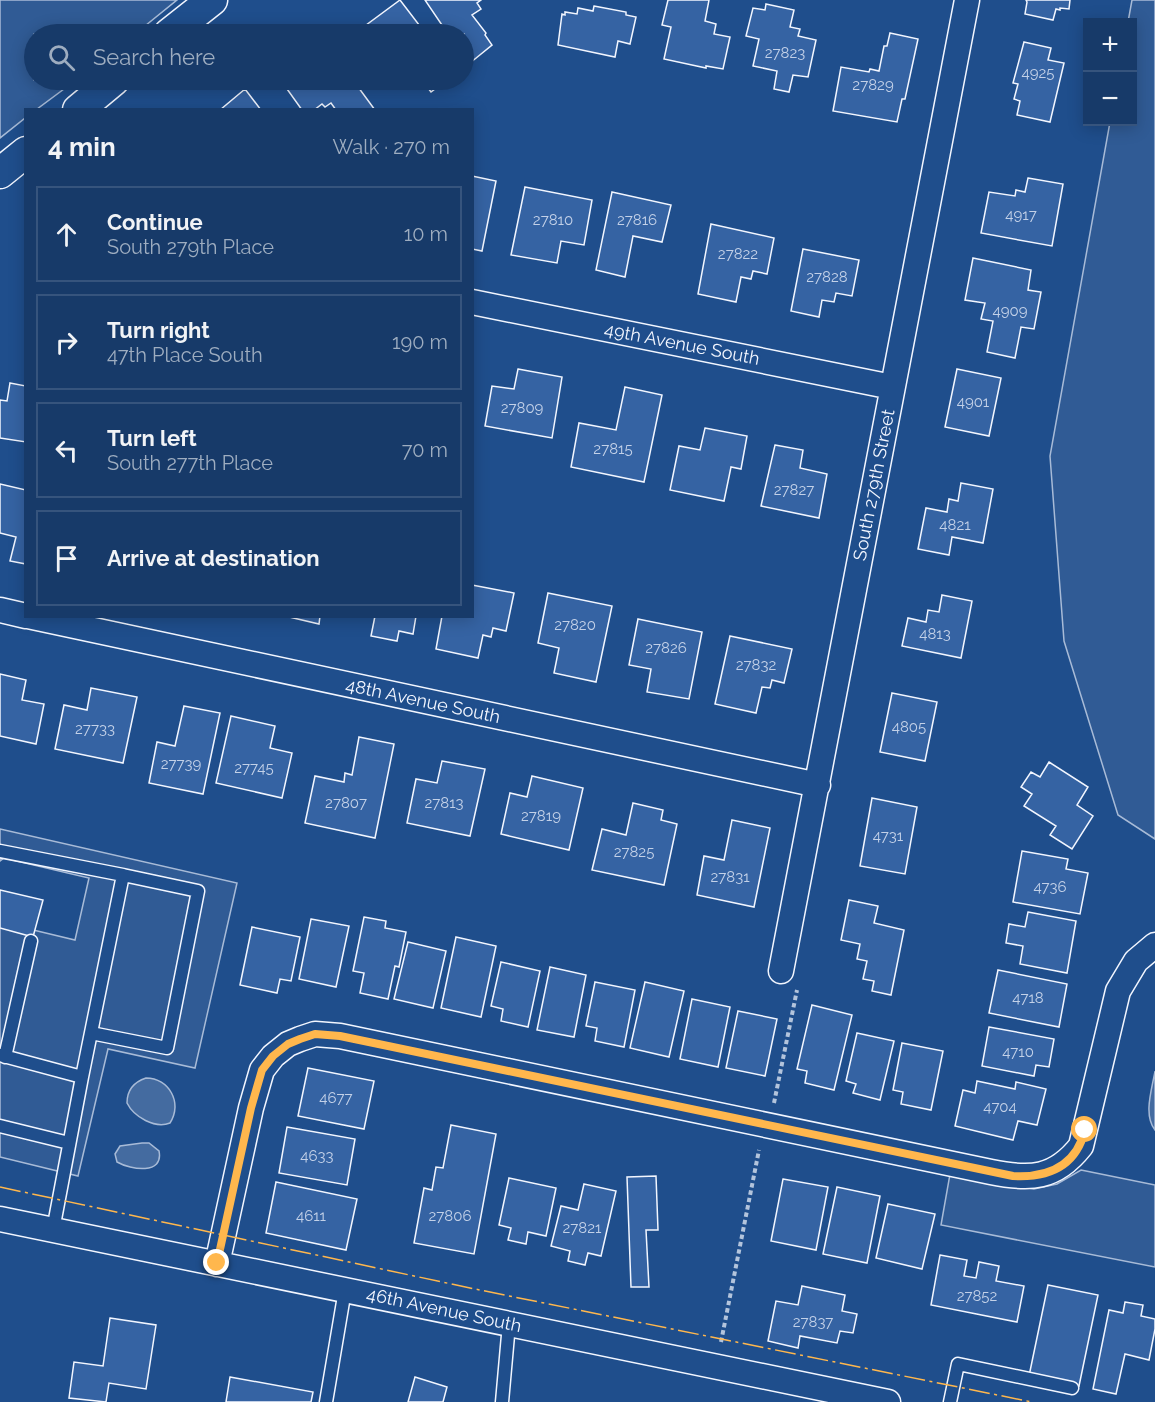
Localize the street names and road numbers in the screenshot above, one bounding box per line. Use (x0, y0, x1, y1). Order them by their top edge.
street label: 49th Avenue South (603, 318, 761, 369)
street label: South 279th Street (849, 407, 899, 562)
street label: 48th Avenue South (344, 674, 502, 727)
street label: 46th Avenue South (365, 1283, 523, 1336)

